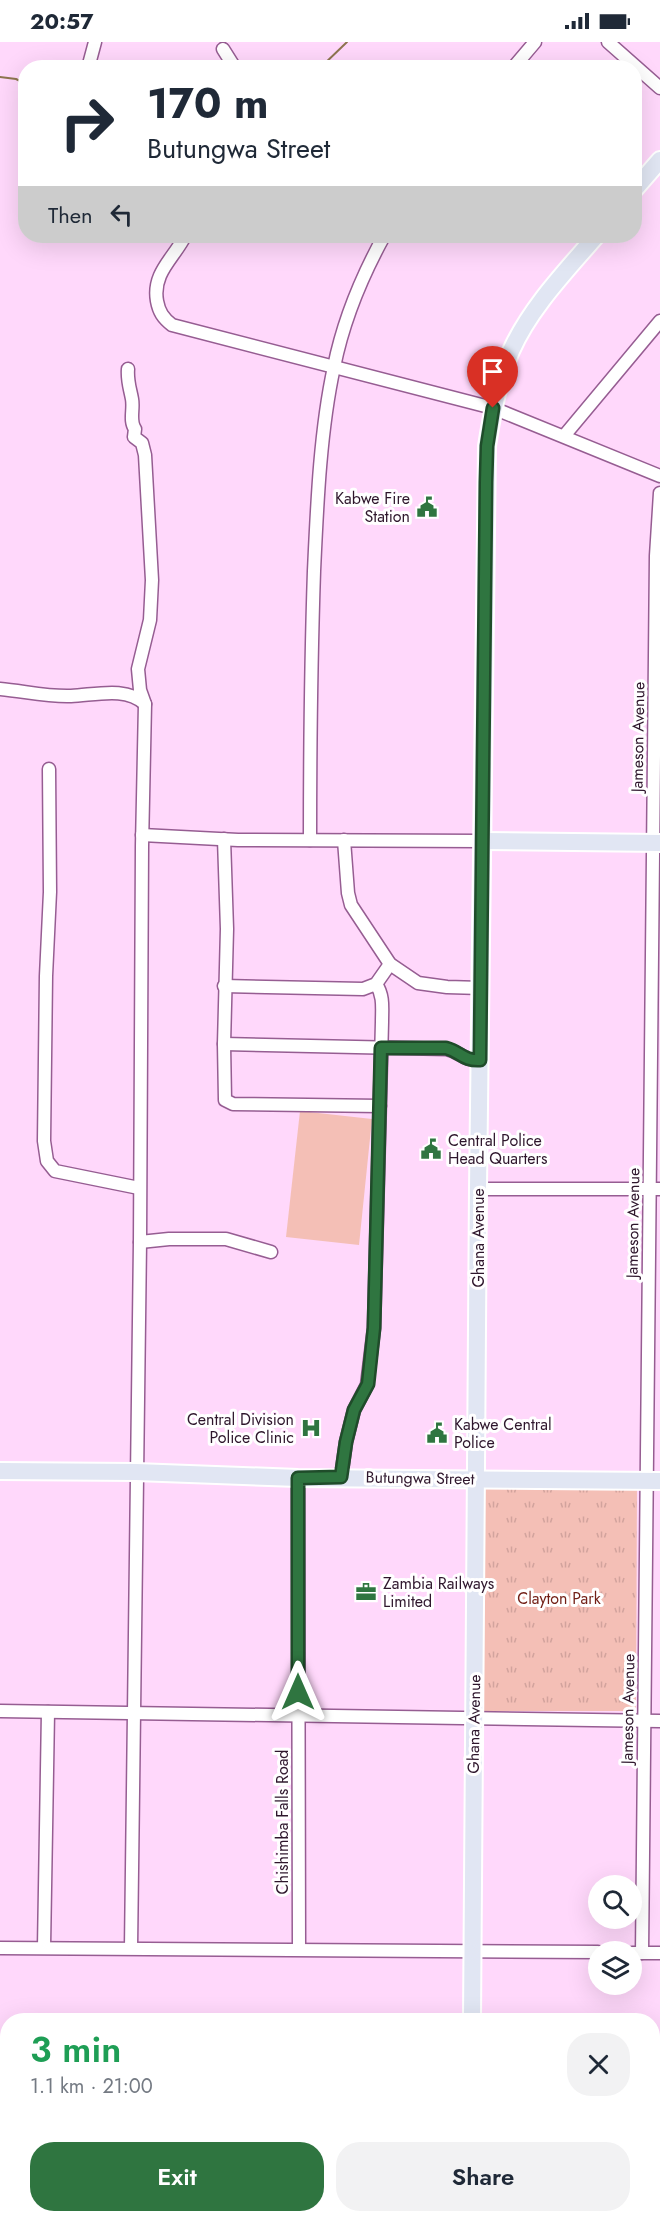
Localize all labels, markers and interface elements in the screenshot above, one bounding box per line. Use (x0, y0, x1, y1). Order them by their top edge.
text: 20:57 (30, 5, 94, 37)
text: 170 m (147, 73, 269, 134)
icon: right (48, 84, 126, 162)
text: Butungwa Street (147, 129, 330, 168)
icon: left (105, 198, 138, 231)
text: Then (48, 199, 93, 231)
pin (467, 346, 518, 408)
icon: arrive (476, 355, 509, 388)
place label: Kabwe Fire Station (335, 487, 410, 528)
public building icon: Kabwe Fire Station (415, 495, 439, 519)
street label: Jameson Avenue (626, 682, 650, 794)
place label: Central Police Head Quarters (448, 1129, 548, 1170)
public building icon: Central Police Head Quarters (419, 1137, 443, 1161)
street label: Jameson Avenue (621, 1168, 645, 1280)
street label: Ghana Avenue (467, 1188, 490, 1288)
place label: Central Division Police Clinic (187, 1408, 294, 1449)
place label: Kabwe Central Police (454, 1413, 552, 1454)
hospital icon: Central Division Police Clinic (299, 1416, 323, 1440)
public building icon: Kabwe Central Police (425, 1421, 449, 1445)
street label: Butungwa Street (365, 1466, 475, 1490)
place label: Zambia Railways Limited (383, 1572, 494, 1613)
office icon: Zambia Railways Limited (354, 1580, 378, 1604)
park label: Clayton Park (517, 1587, 602, 1610)
street label: Jameson Avenue (616, 1654, 640, 1766)
position arrow (266, 1660, 330, 1724)
street label: Ghana Avenue (462, 1674, 486, 1774)
street label: Chishimba Falls Road (271, 1750, 294, 1894)
map controls (588, 1875, 642, 1995)
button: search (588, 1875, 642, 1929)
button: layers (588, 1941, 642, 1995)
text: 3 min (30, 2023, 121, 2075)
button: close (567, 2033, 630, 2096)
text: 1.1 km · 21:00 (30, 2072, 153, 2101)
button: Exit (30, 2142, 324, 2211)
button: Share (336, 2142, 630, 2211)

